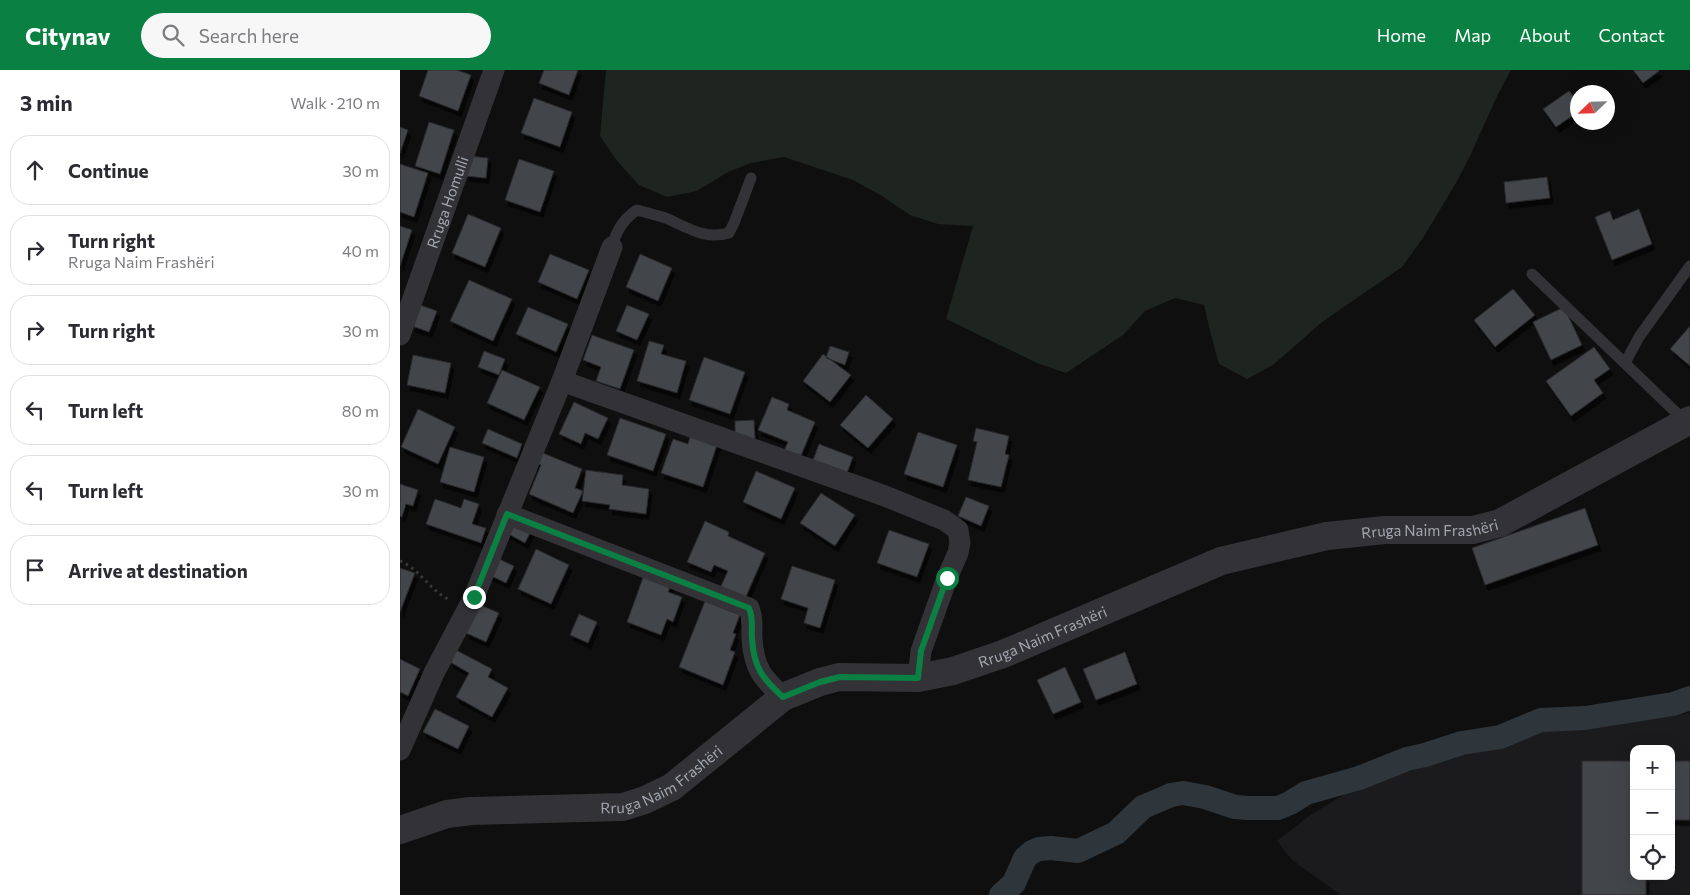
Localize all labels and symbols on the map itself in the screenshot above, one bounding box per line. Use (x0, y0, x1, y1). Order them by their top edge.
north arrow (1570, 85, 1615, 130)
street label: Rruga Homulli (423, 154, 472, 251)
street label: Rruga Naim Frashëri (1360, 515, 1500, 541)
route start (936, 567, 959, 590)
route end (463, 586, 486, 609)
street label: Rruga Naim Frashëri (976, 602, 1109, 671)
street label: Rruga Naim Frashëri (600, 741, 726, 817)

